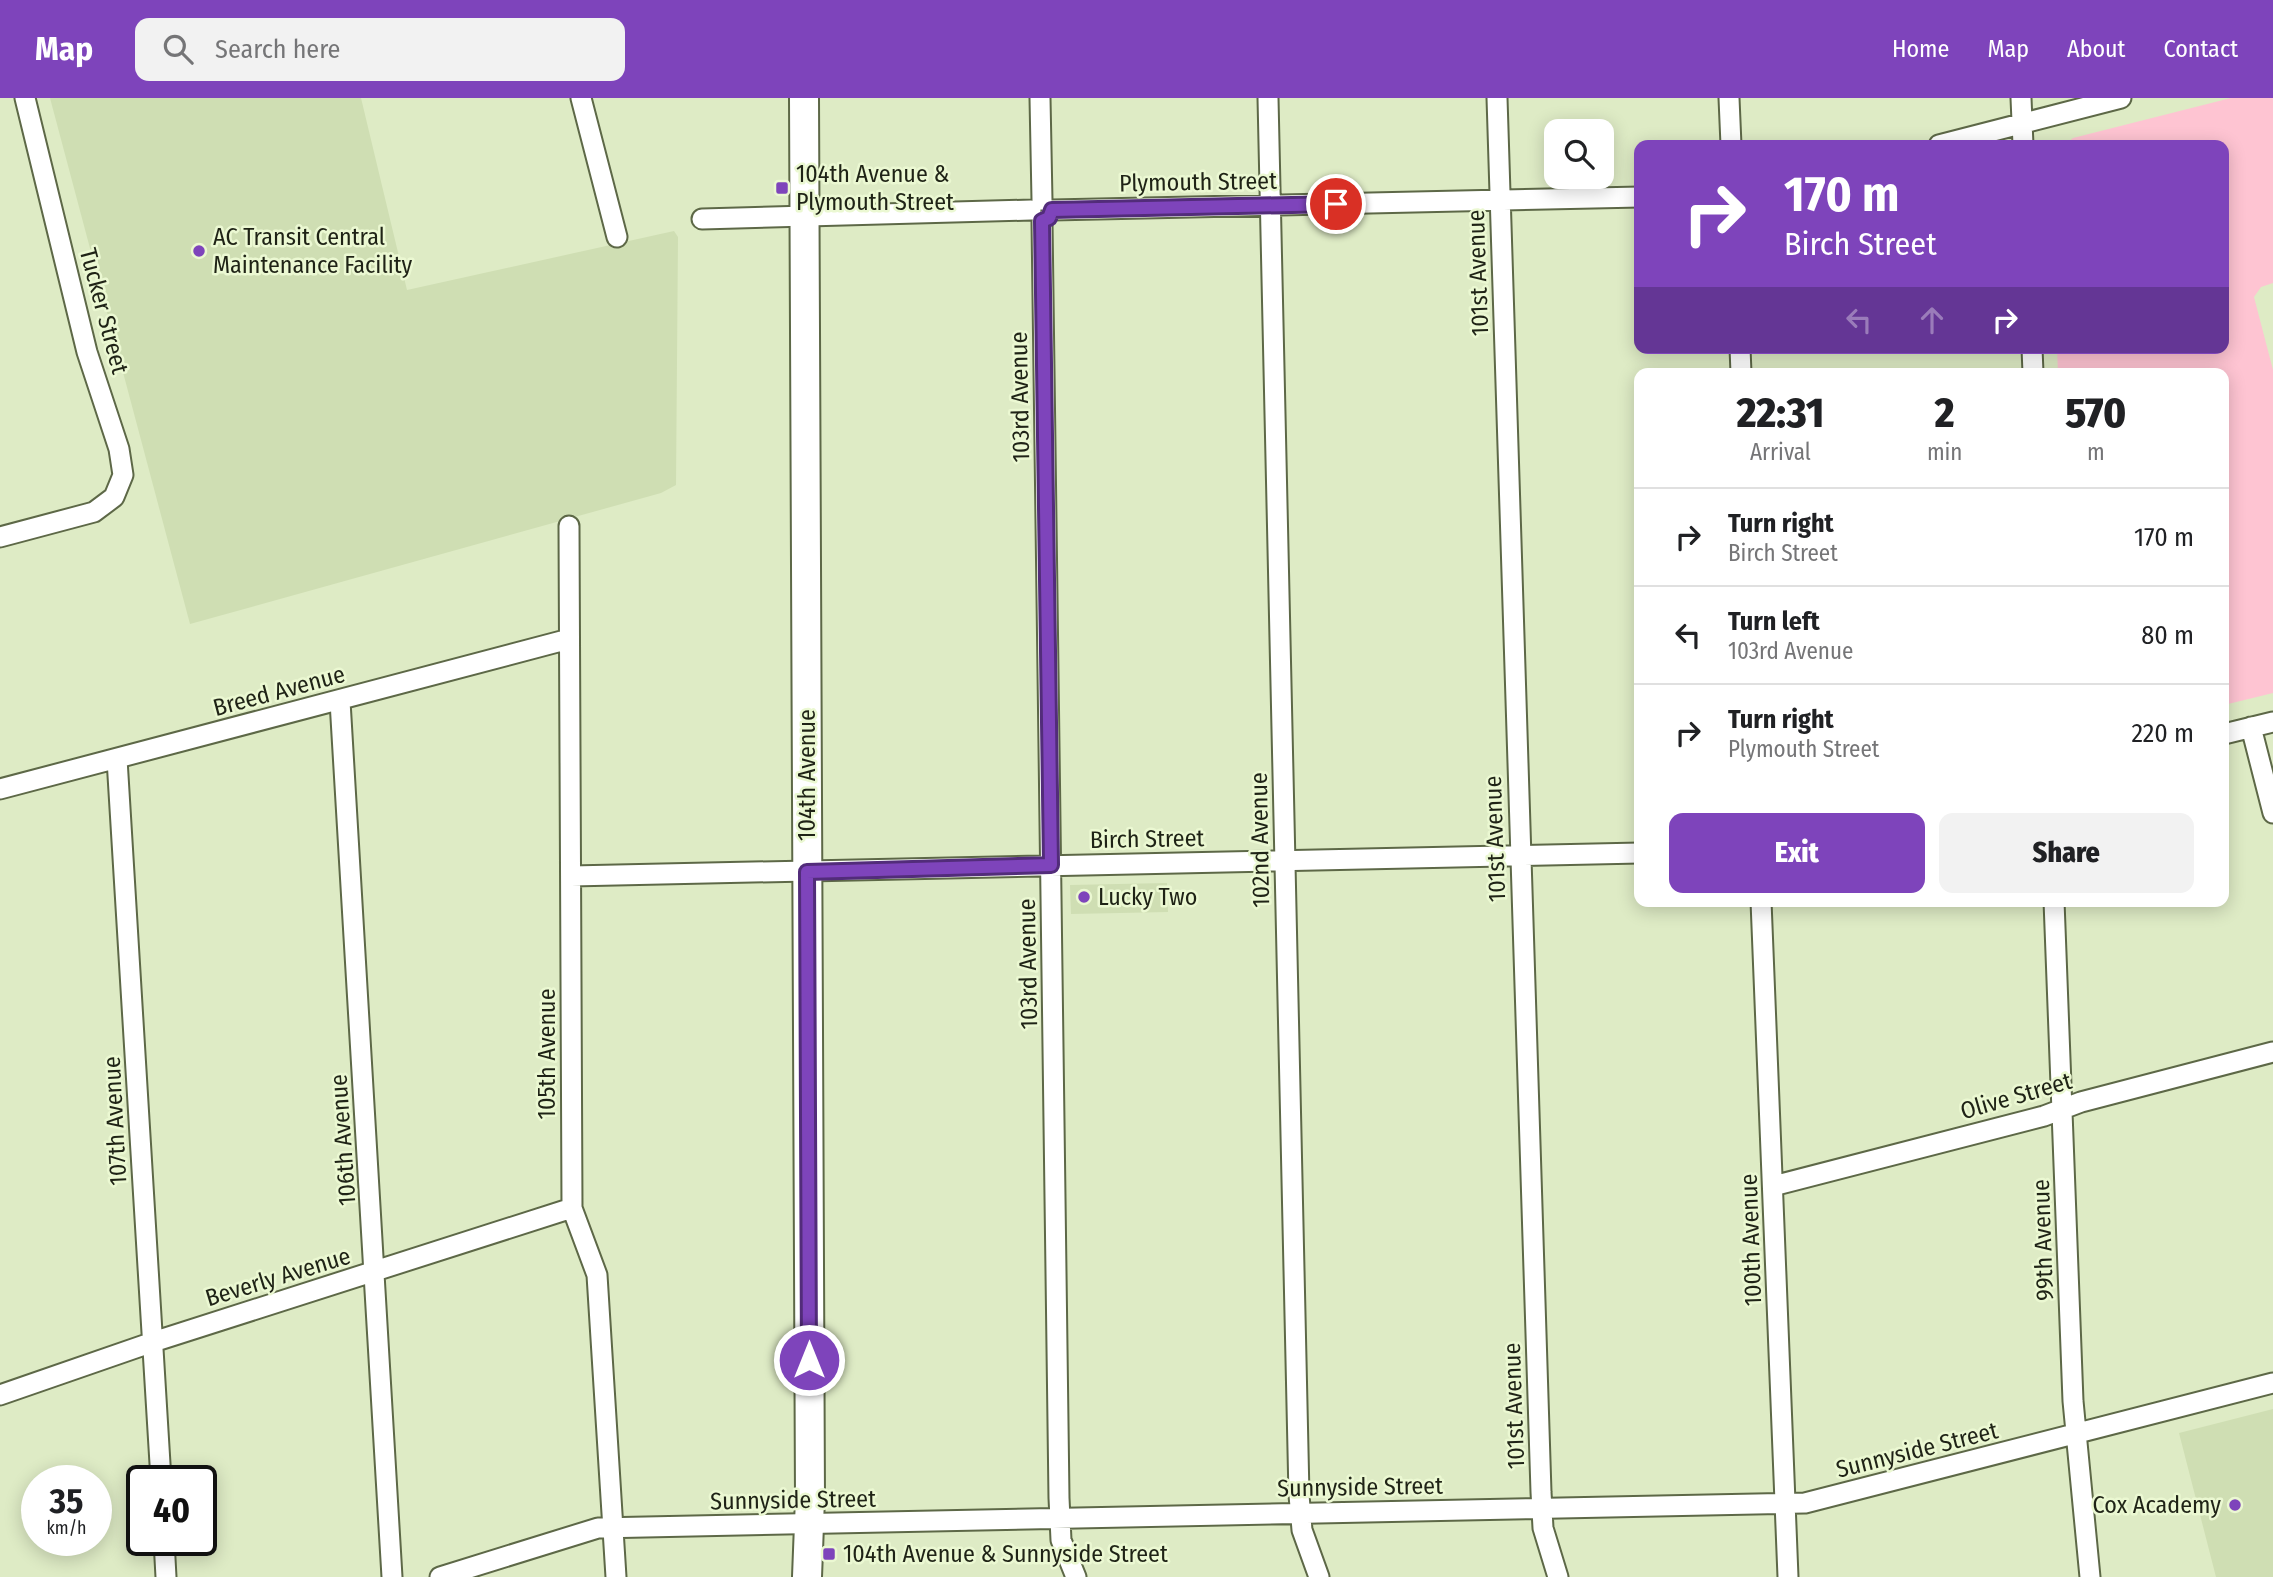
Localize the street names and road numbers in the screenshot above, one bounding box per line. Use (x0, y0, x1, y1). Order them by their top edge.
street label: Plymouth Street (1119, 167, 1277, 197)
street label: 101st Avenue (1462, 209, 1494, 337)
street label: Tucker Street (74, 245, 134, 377)
street label: 103rd Avenue (1005, 331, 1035, 463)
street label: Breed Avenue (210, 660, 348, 722)
street label: 104th Avenue (793, 709, 821, 841)
street label: 102nd Avenue (1245, 772, 1275, 908)
street label: 101st Avenue (1479, 775, 1511, 903)
street label: Birch Street (1090, 824, 1205, 854)
street label: 103rd Avenue (1013, 898, 1043, 1030)
street label: 105th Avenue (533, 989, 561, 1119)
street label: 107th Avenue (98, 1056, 132, 1186)
street label: Olive Street (1957, 1067, 2075, 1125)
street label: 106th Avenue (324, 1073, 362, 1207)
street label: 100th Avenue (1735, 1173, 1767, 1307)
street label: 99th Avenue (2027, 1179, 2059, 1301)
street label: Beverly Avenue (202, 1242, 354, 1312)
street label: 101st Avenue (1498, 1342, 1530, 1470)
street label: Sunnyside Street (1833, 1416, 2001, 1484)
street label: Sunnyside Street (1277, 1472, 1443, 1502)
street label: Sunnyside Street (710, 1485, 876, 1515)

